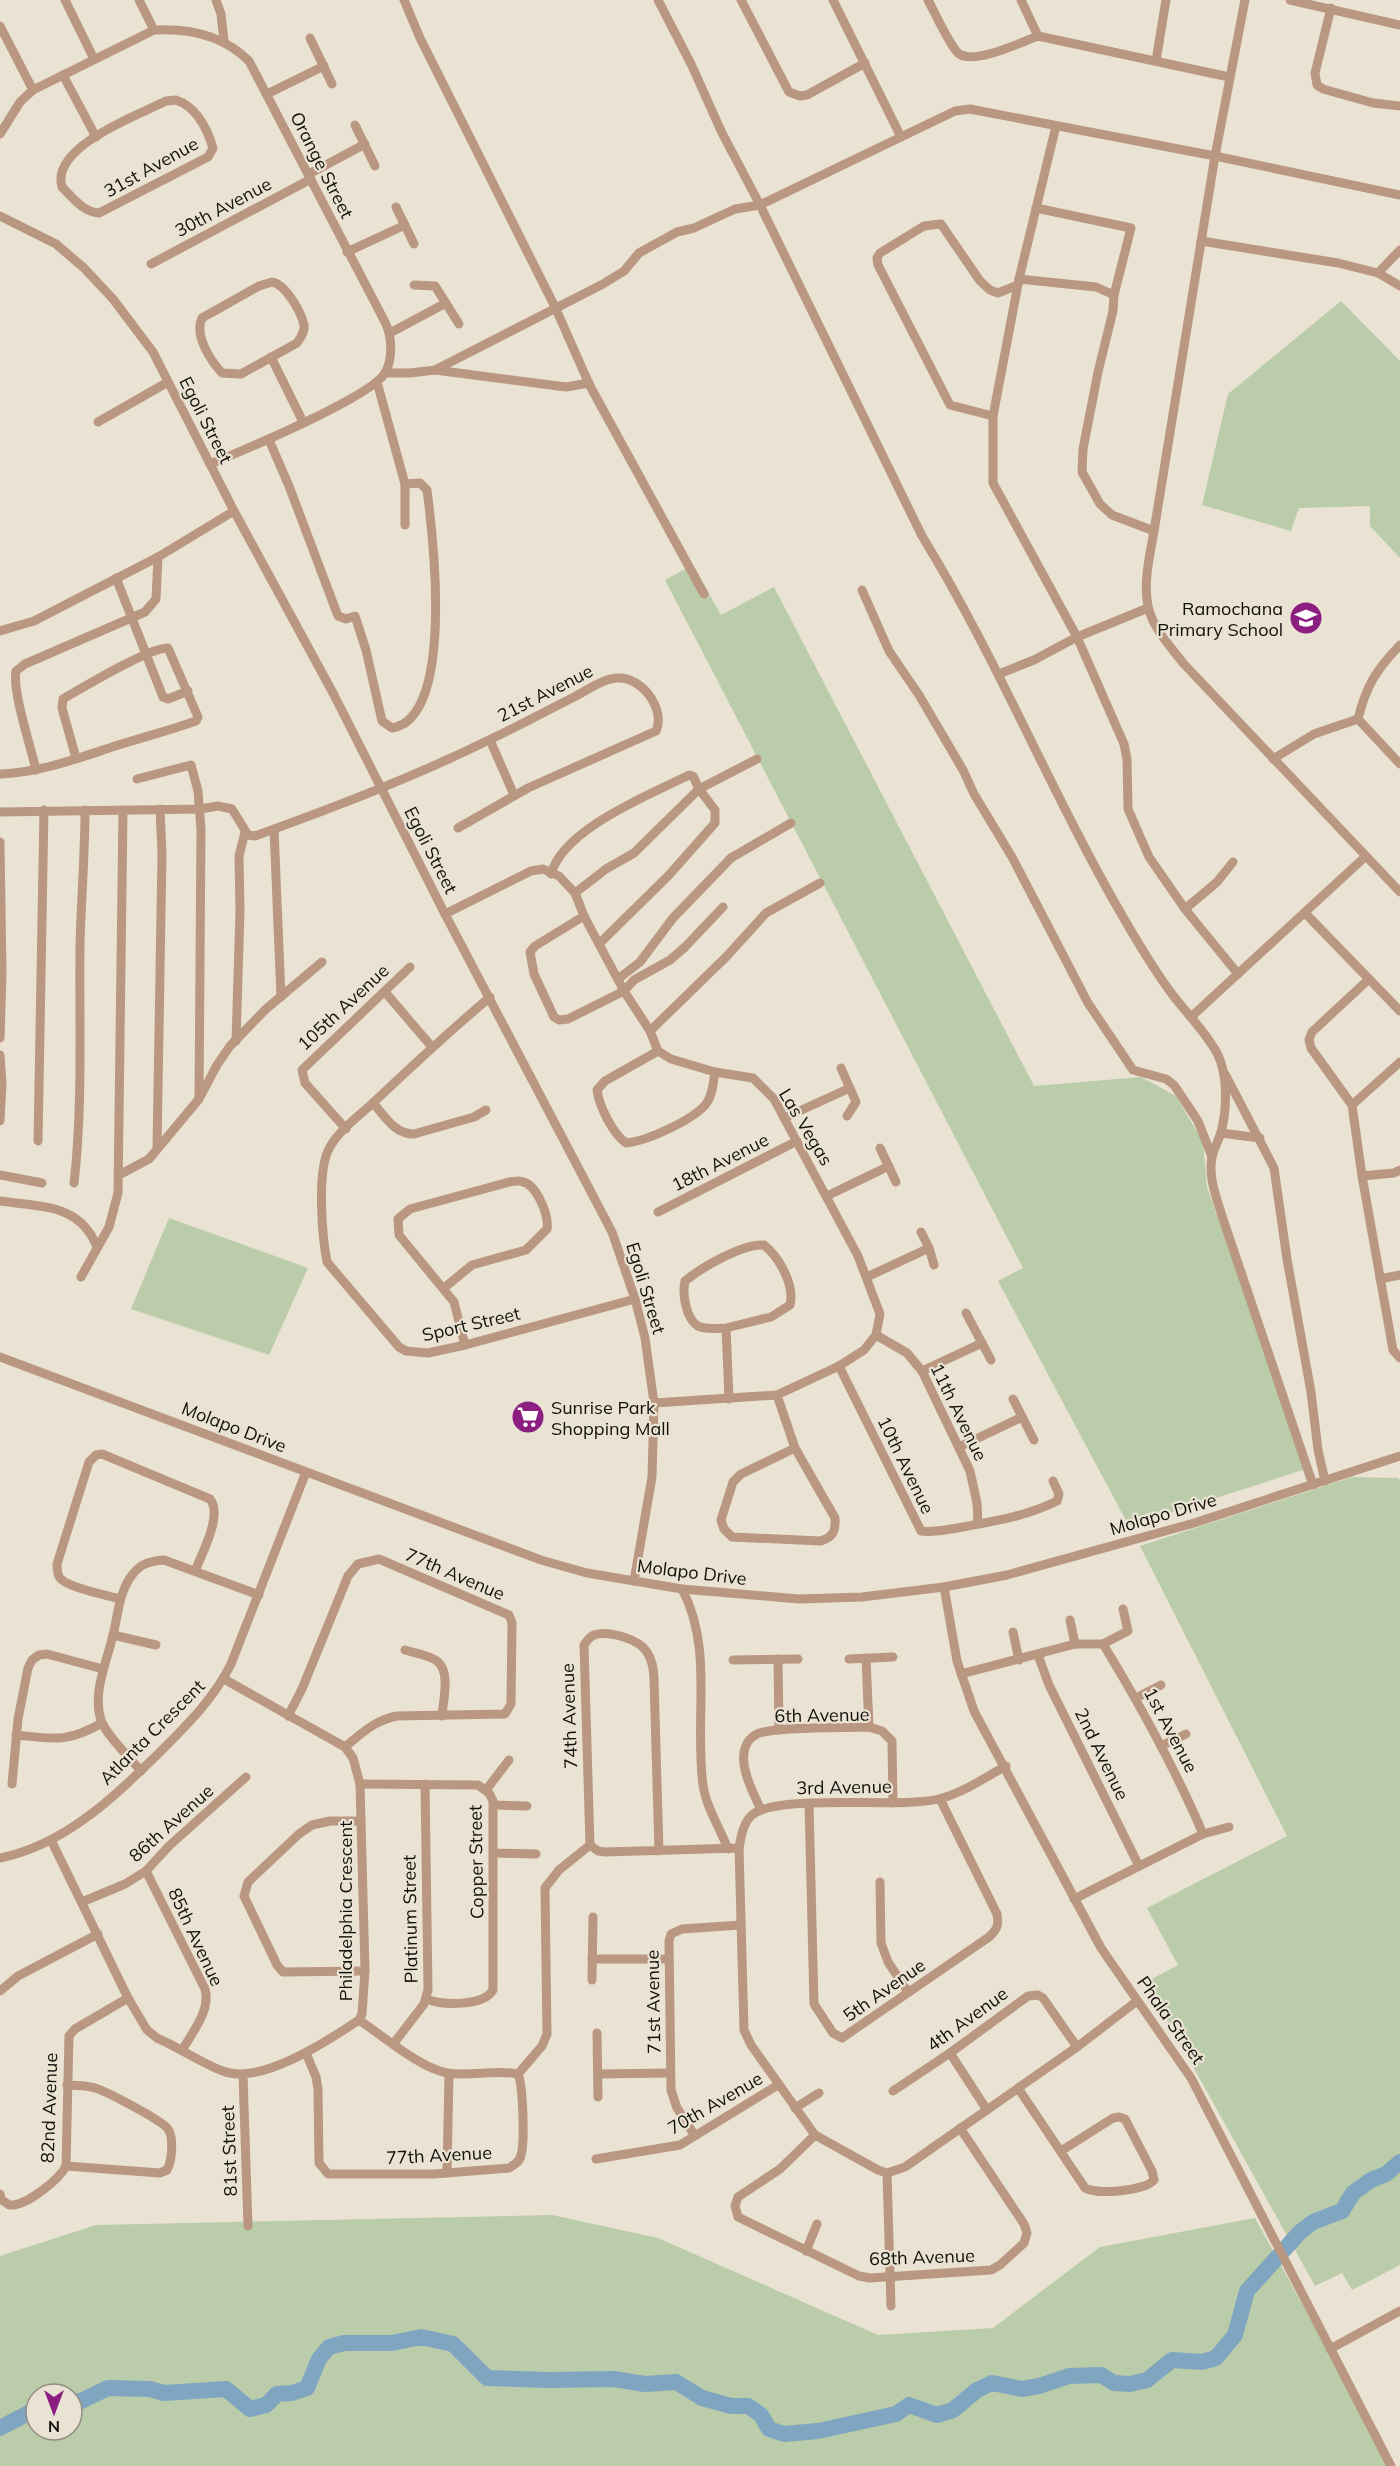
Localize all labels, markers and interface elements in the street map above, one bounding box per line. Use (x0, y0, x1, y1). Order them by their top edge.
street label: Orange Street (285, 108, 359, 222)
street label: 31st Avenue (100, 132, 202, 202)
street label: 30th Avenue (171, 172, 275, 242)
street label: Egoli Street (174, 373, 238, 467)
place label: Ramochana Primary School (1157, 597, 1283, 641)
school or university icon: Ramochana Primary School (1288, 600, 1324, 636)
street label: 21st Avenue (493, 659, 597, 727)
street label: Egoli Street (399, 803, 463, 897)
street label: 105th Avenue (292, 959, 394, 1055)
street label: Las Vegas (774, 1084, 838, 1170)
street label: 18th Avenue (668, 1128, 772, 1196)
street label: Egoli Street (621, 1239, 671, 1337)
street label: Sport Street (420, 1302, 522, 1346)
street label: 11th Avenue (925, 1359, 993, 1465)
place label: Sunrise Park Shopping Mall (551, 1396, 670, 1440)
street label: Molapo Drive (178, 1397, 290, 1457)
supermarket icon: Sunrise Park Shopping Mall (510, 1399, 546, 1435)
street label: 10th Avenue (872, 1412, 940, 1518)
street label: Molapo Drive (1107, 1488, 1219, 1540)
street label: 77th Avenue (402, 1543, 508, 1605)
street label: Molapo Drive (636, 1554, 748, 1590)
street label: 74th Avenue (556, 1663, 582, 1769)
street label: Atlanta Crescent (95, 1675, 209, 1789)
street label: 1st Avenue (1139, 1683, 1203, 1777)
street label: 6th Avenue (774, 1703, 870, 1727)
street label: 2nd Avenue (1070, 1704, 1134, 1804)
street label: 3rd Avenue (796, 1775, 892, 1799)
street label: 86th Avenue (124, 1779, 218, 1867)
street label: Copper Street (464, 1805, 488, 1919)
street label: Philadelphia Crescent (334, 1821, 357, 2001)
street label: Platinum Street (397, 1855, 423, 1983)
street label: 85th Avenue (163, 1884, 229, 1990)
street label: 71st Avenue (641, 1950, 665, 2054)
street label: 5th Avenue (838, 1953, 930, 2027)
street label: Phala Street (1132, 1971, 1210, 2069)
street label: 4th Avenue (922, 1982, 1012, 2056)
street label: 82nd Avenue (36, 2052, 62, 2164)
street label: 70th Avenue (663, 2067, 767, 2139)
street label: 81st Street (216, 2105, 242, 2197)
street label: 77th Avenue (386, 2141, 492, 2169)
street label: 68th Avenue (869, 2244, 975, 2270)
north arrow (24, 2382, 84, 2442)
text: N (48, 2417, 60, 2437)

